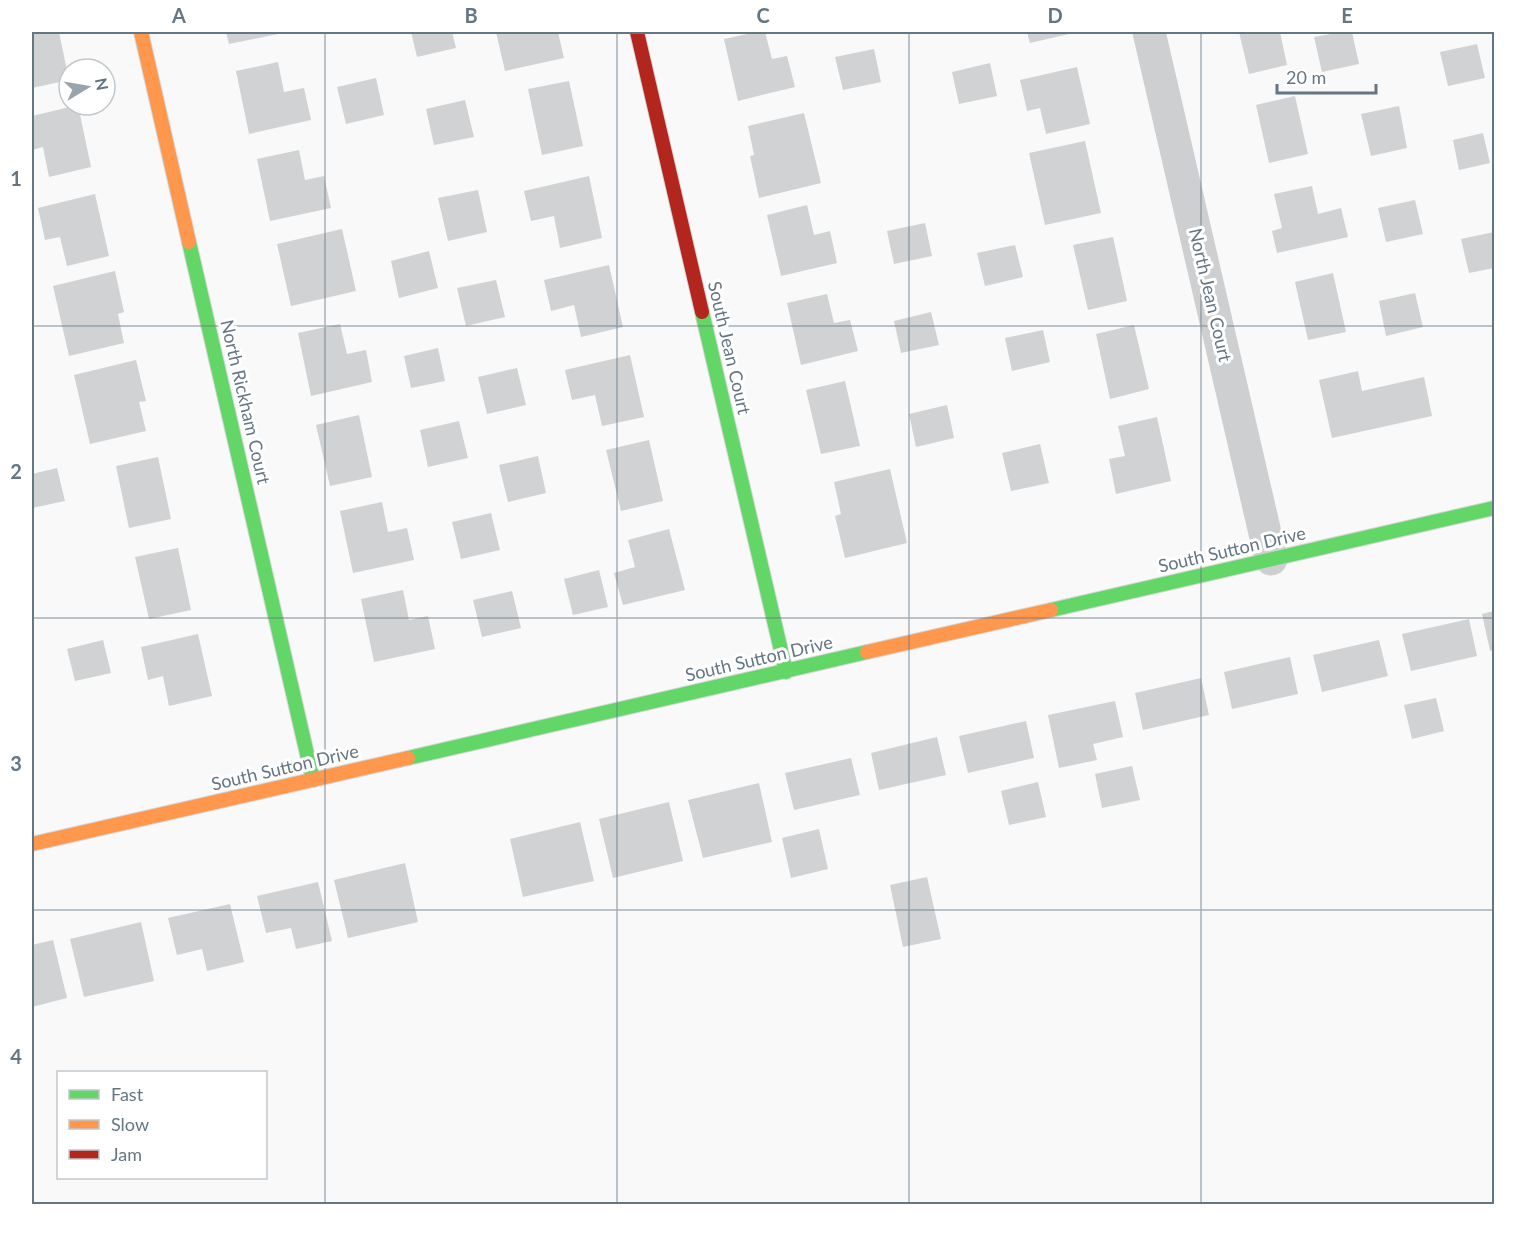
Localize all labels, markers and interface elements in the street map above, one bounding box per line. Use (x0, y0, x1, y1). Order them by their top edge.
text: A (171, 3, 186, 27)
text: B (464, 3, 478, 27)
text: C (756, 3, 770, 27)
text: D (1047, 3, 1063, 27)
text: E (1341, 3, 1353, 27)
north arrow (57, 57, 117, 117)
scale bar (1277, 57, 1376, 95)
text: 20 m (1286, 66, 1326, 88)
text: N (92, 76, 113, 92)
text: 1 (10, 166, 22, 190)
street label: North Jean Court (1185, 226, 1237, 364)
street label: South Jean Court (704, 279, 756, 417)
street label: North Rickham Court (216, 317, 276, 487)
text: 2 (10, 459, 22, 483)
street label: South Sutton Drive (1156, 521, 1308, 577)
street label: South Sutton Drive (683, 630, 835, 686)
street label: South Sutton Drive (209, 739, 361, 795)
text: 3 (10, 751, 22, 775)
text: 4 (10, 1044, 22, 1068)
legend (57, 1071, 267, 1179)
text: Fast (111, 1083, 144, 1105)
text: Slow (111, 1113, 149, 1135)
text: Jam (111, 1143, 142, 1165)

